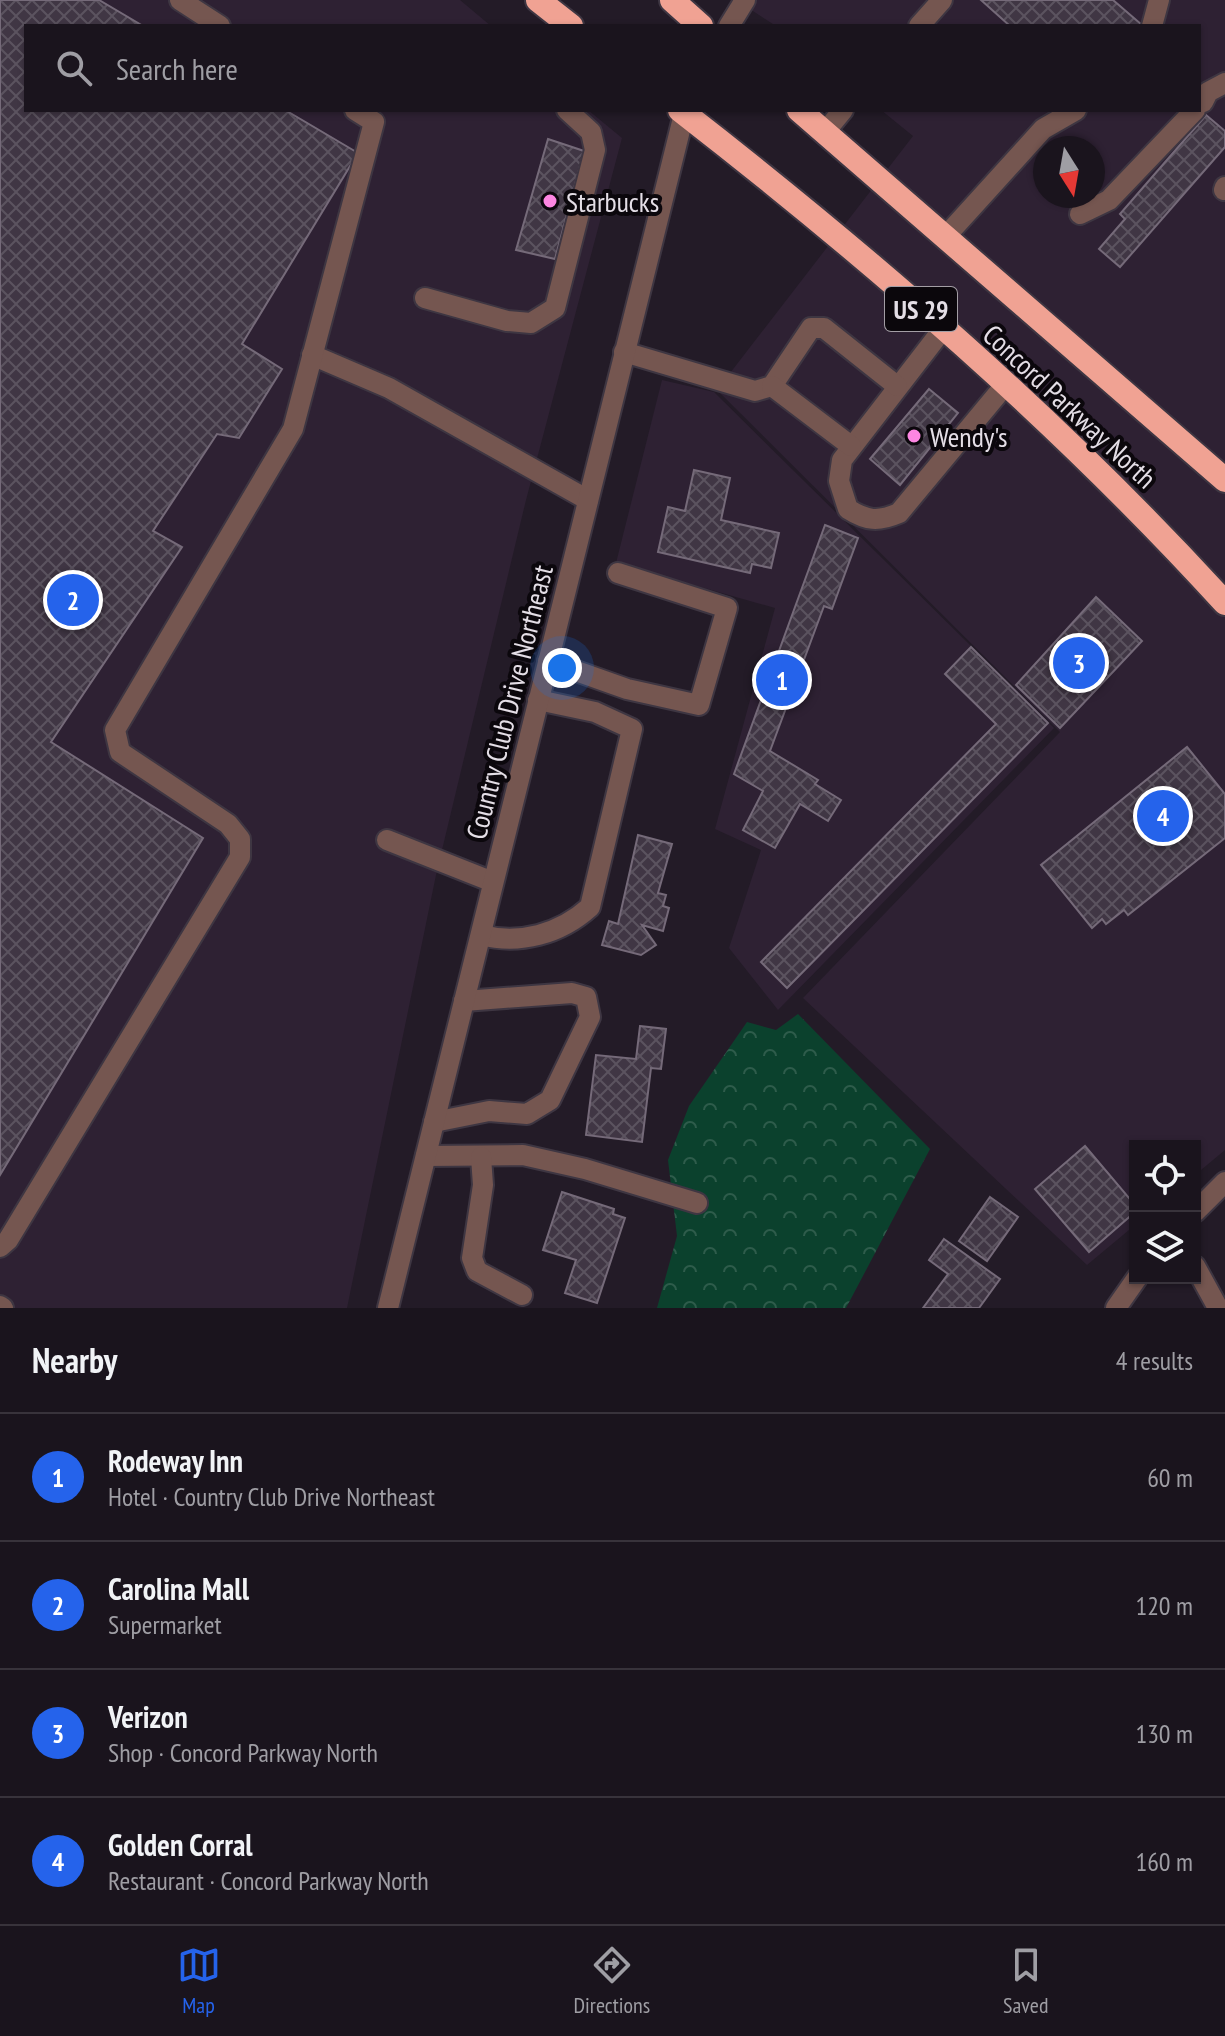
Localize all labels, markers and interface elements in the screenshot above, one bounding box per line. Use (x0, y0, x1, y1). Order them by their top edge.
search box (24, 24, 1201, 112)
icon: search (52, 46, 96, 90)
text: Search here (116, 49, 238, 88)
north arrow (1033, 136, 1105, 208)
place label: Starbucks (566, 183, 659, 220)
marker: Starbucks (541, 192, 559, 210)
road number: US 29 (885, 287, 957, 331)
street label: Concord Parkway North (975, 316, 1165, 496)
place label: Wendy's (930, 418, 1007, 455)
marker: Wendy's (905, 427, 923, 445)
street label: Country Club Drive Northeast (457, 561, 561, 843)
pin: 2 (47, 570, 99, 630)
pin: 3 (1053, 633, 1105, 693)
your location (542, 648, 582, 688)
pin: 1 (756, 650, 808, 710)
pin: 4 (1137, 786, 1189, 846)
map controls (1129, 1140, 1201, 1284)
button: locate (1129, 1140, 1201, 1212)
button: layers (1129, 1212, 1201, 1284)
text: Nearby (32, 1338, 117, 1382)
text: 4 results (1116, 1344, 1193, 1377)
text: Rodeway Inn (108, 1441, 243, 1480)
text: 1 (52, 1461, 64, 1494)
text: 60 m (1147, 1461, 1193, 1494)
text: Hotel · Country Club Drive Northeast (108, 1480, 435, 1513)
text: Carolina Mall (108, 1569, 249, 1608)
text: 2 (52, 1589, 64, 1622)
text: 120 m (1135, 1589, 1193, 1622)
text: Supermarket (108, 1608, 222, 1641)
text: Verizon (108, 1697, 188, 1736)
text: 3 (52, 1717, 64, 1750)
text: 130 m (1135, 1717, 1193, 1750)
text: Shop · Concord Parkway North (108, 1736, 378, 1769)
text: Golden Corral (108, 1825, 253, 1864)
text: 4 (52, 1845, 64, 1878)
text: 160 m (1135, 1845, 1193, 1878)
text: Restaurant · Concord Parkway North (108, 1864, 429, 1897)
tab: Map (177, 1943, 221, 2019)
tab: Directions (574, 1943, 650, 2019)
tab: Saved (1003, 1943, 1048, 2019)

